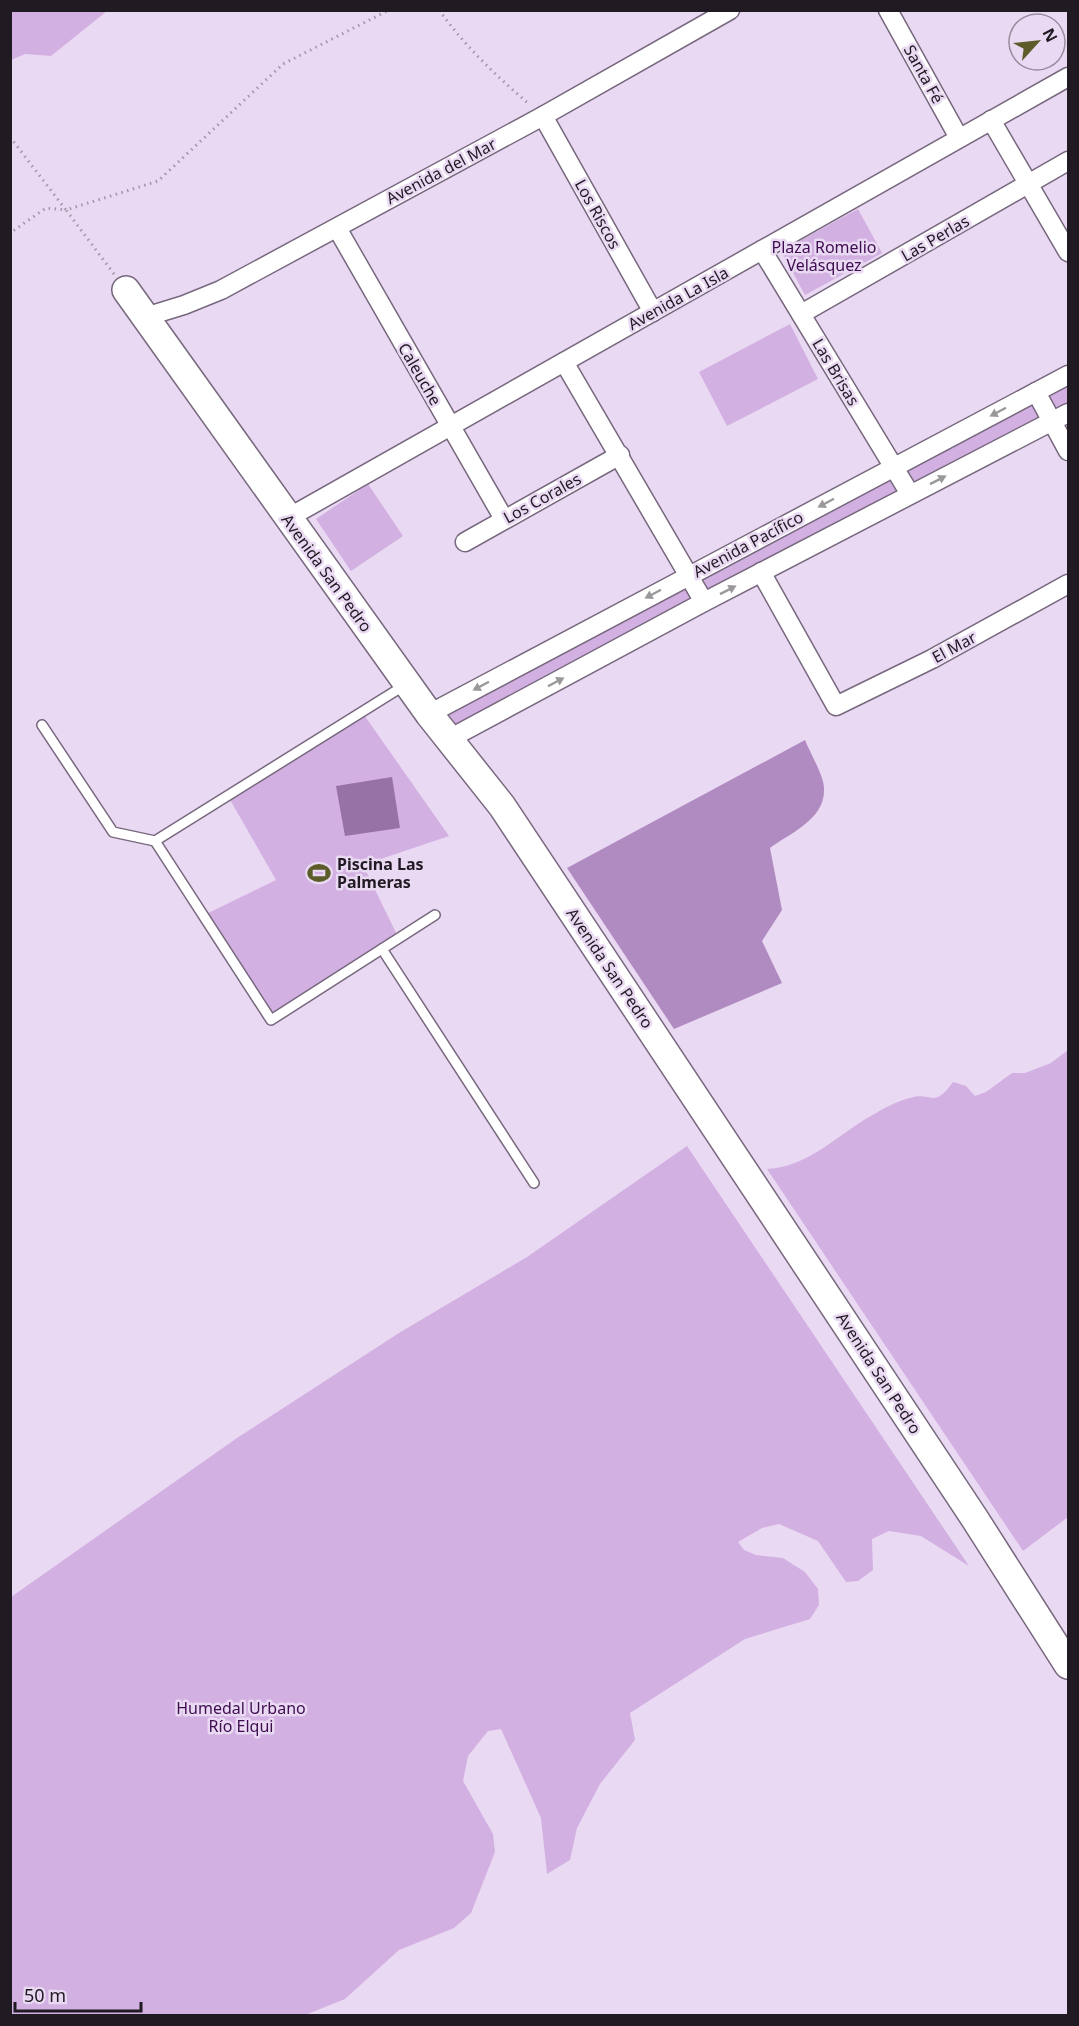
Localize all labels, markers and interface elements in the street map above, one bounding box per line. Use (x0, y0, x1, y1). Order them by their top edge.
north arrow (1007, 12, 1067, 72)
text: N (1038, 24, 1063, 46)
street label: Santa Fé (899, 41, 949, 107)
street label: Avenida del Mar (382, 133, 500, 209)
street label: Los Riscos (570, 175, 626, 253)
street label: Las Perlas (897, 210, 973, 266)
park label: Plaza Romelio Velásquez (772, 236, 877, 276)
street label: Avenida La Isla (624, 261, 732, 335)
street label: Las Brisas (807, 334, 865, 410)
street label: Caleuche (393, 339, 447, 409)
one-way arrow (989, 407, 1006, 417)
street label: Los Corales (499, 468, 585, 528)
one-way arrow (930, 475, 947, 485)
one-way arrow (817, 498, 834, 508)
street label: Avenida Pacífico (689, 506, 807, 582)
street label: Avenida San Pedro (277, 510, 377, 636)
one-way arrow (720, 585, 737, 594)
one-way arrow (645, 589, 662, 599)
street label: El Mar (928, 626, 980, 668)
one-way arrow (548, 677, 565, 687)
one-way arrow (472, 681, 489, 691)
place label: Piscina Las Palmeras (337, 853, 424, 893)
sports icon: Piscina Las Palmeras (306, 860, 332, 886)
street label: Avenida San Pedro (562, 904, 658, 1032)
street label: Avenida San Pedro (831, 1308, 927, 1438)
park label: Humedal Urbano Río Elqui (176, 1697, 306, 1737)
scale bar (15, 1975, 141, 2013)
text: 50 m (24, 1983, 66, 2007)

